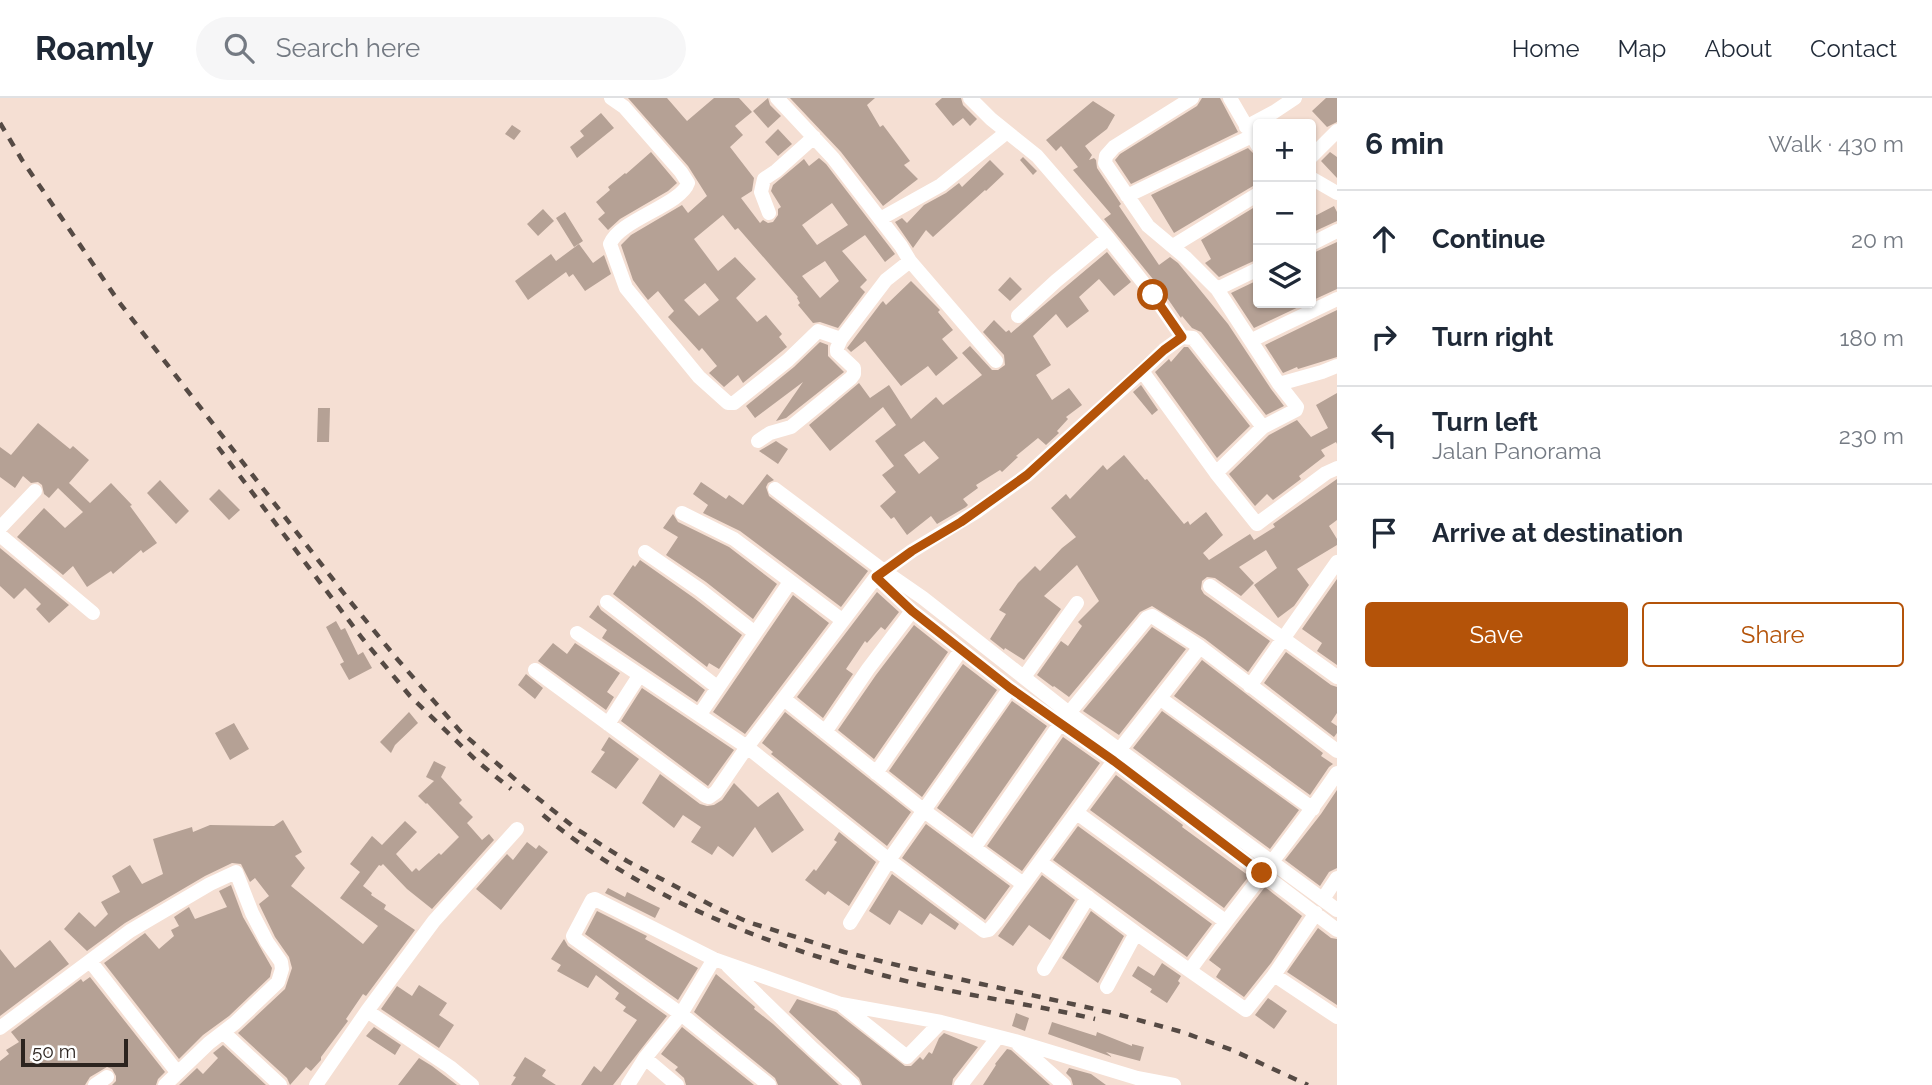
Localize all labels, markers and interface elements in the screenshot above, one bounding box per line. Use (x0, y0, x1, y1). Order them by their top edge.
search box (196, 17, 686, 80)
text: Roamly (35, 29, 154, 68)
icon: search (220, 29, 258, 67)
text: Search here (276, 33, 420, 63)
text: Home (1512, 34, 1580, 63)
text: Map (1618, 34, 1666, 63)
text: About (1704, 34, 1772, 63)
text: Contact (1810, 34, 1897, 63)
map controls (1253, 119, 1316, 308)
button: + (1253, 119, 1316, 182)
text: 6 min (1365, 126, 1444, 161)
text: Walk · 430 m (1768, 130, 1904, 157)
button: − (1253, 182, 1316, 245)
icon: ahead (1365, 220, 1403, 258)
text: Continue (1432, 224, 1545, 254)
text: 20 m (1851, 226, 1904, 253)
button: layers (1253, 245, 1316, 308)
route start (1137, 279, 1168, 310)
icon: right (1365, 318, 1403, 356)
text: Turn right (1432, 322, 1553, 352)
text: 180 m (1839, 324, 1904, 351)
text: Turn left (1432, 407, 1538, 437)
icon: left (1365, 416, 1403, 454)
text: 230 m (1839, 422, 1904, 449)
text: Jalan Panorama (1432, 437, 1602, 464)
icon: arrive (1365, 514, 1403, 552)
text: Arrive at destination (1432, 518, 1683, 548)
button: Save (1365, 602, 1628, 667)
button: Share (1642, 602, 1904, 667)
route end (1246, 857, 1277, 888)
scale bar (21, 1036, 128, 1068)
text: 50 m (32, 1040, 76, 1062)

